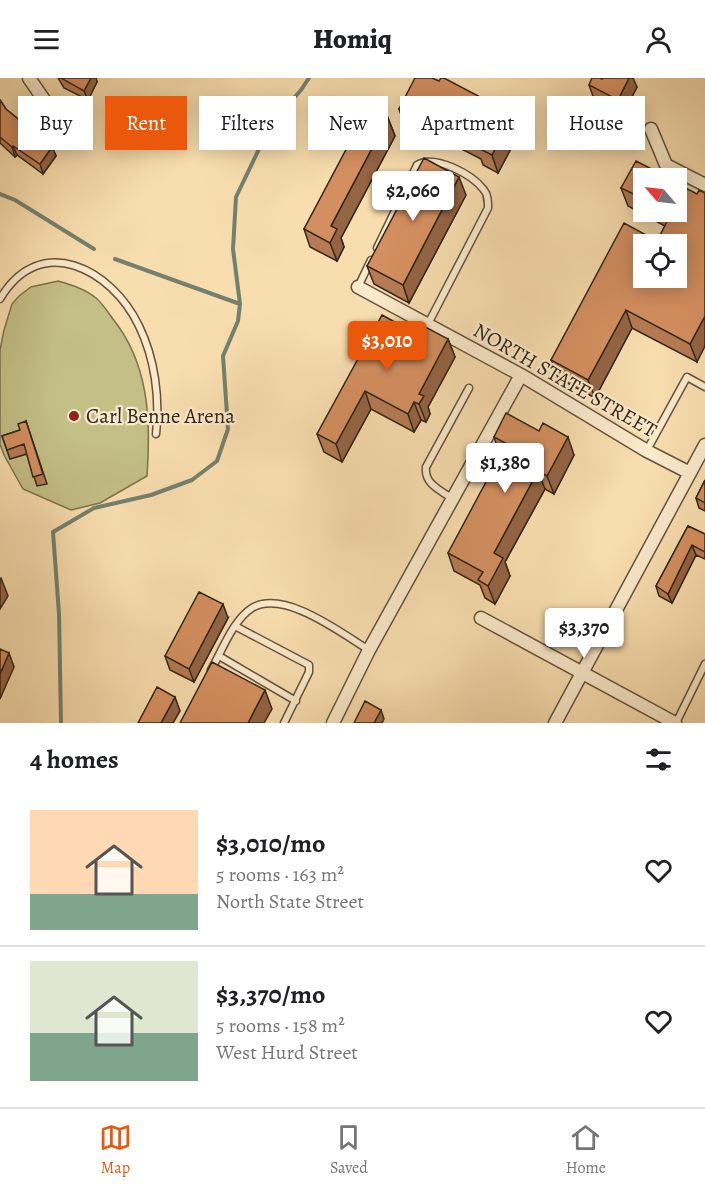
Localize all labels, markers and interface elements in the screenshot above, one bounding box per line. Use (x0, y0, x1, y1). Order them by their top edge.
text: Homiq (313, 21, 392, 57)
icon: menu (30, 23, 63, 56)
icon: person (642, 23, 675, 56)
chip: Buy (18, 96, 93, 150)
chip: Rent (105, 96, 187, 150)
chip: Filters (199, 96, 296, 150)
chip: New (308, 96, 388, 150)
chip: Apartment (400, 96, 535, 150)
chip: House (547, 96, 645, 150)
north arrow (633, 168, 687, 222)
map controls (633, 168, 687, 288)
pin: $2,060 (364, 171, 462, 222)
text: $2,060 (386, 177, 440, 204)
button: locate (633, 234, 687, 288)
street label: NORTH STATE STREET (468, 316, 662, 444)
pin: $3,010 (338, 321, 436, 372)
text: $3,010 (362, 327, 412, 354)
place label: Carl Benne Arena (86, 402, 235, 430)
marker: Carl Benne Arena (67, 409, 81, 423)
pin: $1,380 (456, 443, 554, 494)
text: $1,380 (480, 449, 530, 476)
pin: $3,370 (535, 608, 633, 659)
text: $3,370 (559, 614, 609, 641)
text: 4 homes (30, 742, 119, 777)
icon: filters (642, 743, 675, 776)
text: $3,010/mo (216, 826, 326, 861)
icon: home (78, 834, 150, 906)
icon: heart (642, 854, 675, 887)
text: 5 rooms · 163 m² (216, 861, 344, 888)
text: North State Street (216, 888, 364, 915)
text: $3,370/mo (216, 977, 325, 1012)
icon: home (78, 985, 150, 1057)
icon: heart (642, 1005, 675, 1038)
text: 5 rooms · 158 m² (216, 1012, 345, 1039)
text: West Hurd Street (216, 1039, 358, 1066)
tab: Map (99, 1121, 132, 1179)
tab: Saved (330, 1121, 368, 1179)
tab: Home (566, 1121, 606, 1179)

